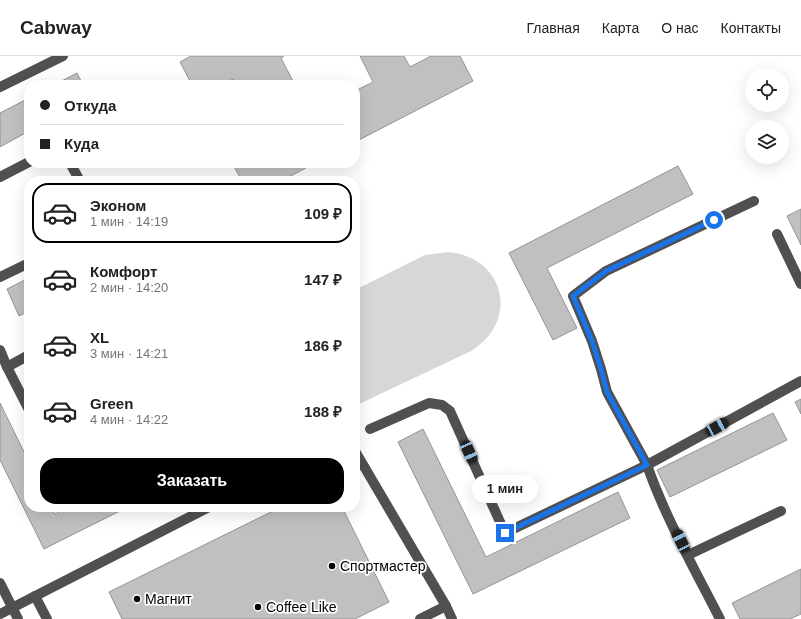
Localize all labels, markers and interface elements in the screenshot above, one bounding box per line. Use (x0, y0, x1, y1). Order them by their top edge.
text: Cabway (20, 17, 92, 38)
text: Главная (526, 20, 580, 36)
text: Карта (602, 20, 639, 36)
text: О нас (661, 20, 699, 36)
text: Контакты (721, 20, 781, 36)
map controls (745, 68, 789, 164)
button: locate (745, 68, 789, 112)
text: Откуда (64, 97, 116, 114)
button: layers (745, 120, 789, 164)
text: Куда (64, 135, 99, 152)
icon: car (42, 195, 78, 231)
text: Эконом (90, 197, 146, 214)
text: 109 ₽ (304, 205, 342, 222)
route start (705, 211, 723, 229)
text: 1 мин · 14:19 (90, 214, 168, 229)
icon: car (42, 261, 78, 297)
text: Комфорт (90, 263, 157, 280)
text: 147 ₽ (304, 271, 342, 288)
text: 2 мин · 14:20 (90, 280, 168, 295)
icon: car (42, 327, 78, 363)
text: XL (90, 329, 109, 346)
text: 186 ₽ (304, 337, 342, 354)
text: 3 мин · 14:21 (90, 346, 168, 361)
icon: car (42, 393, 78, 429)
text: Green (90, 395, 133, 412)
text: 188 ₽ (304, 403, 342, 420)
text: 4 мин · 14:22 (90, 412, 168, 427)
car (704, 416, 730, 438)
car (459, 439, 479, 465)
button: Заказать (40, 458, 344, 504)
callout: 1 мин (472, 475, 538, 503)
text: 1 мин (487, 481, 523, 496)
route end (496, 524, 514, 542)
car (670, 528, 692, 554)
place label: Спортмастер (340, 558, 426, 574)
marker: Спортмастер (327, 561, 337, 571)
place label: Магнит (145, 591, 192, 607)
marker: Магнит (132, 594, 142, 604)
place label: Coffee Like (266, 599, 337, 615)
marker: Coffee Like (253, 602, 263, 612)

